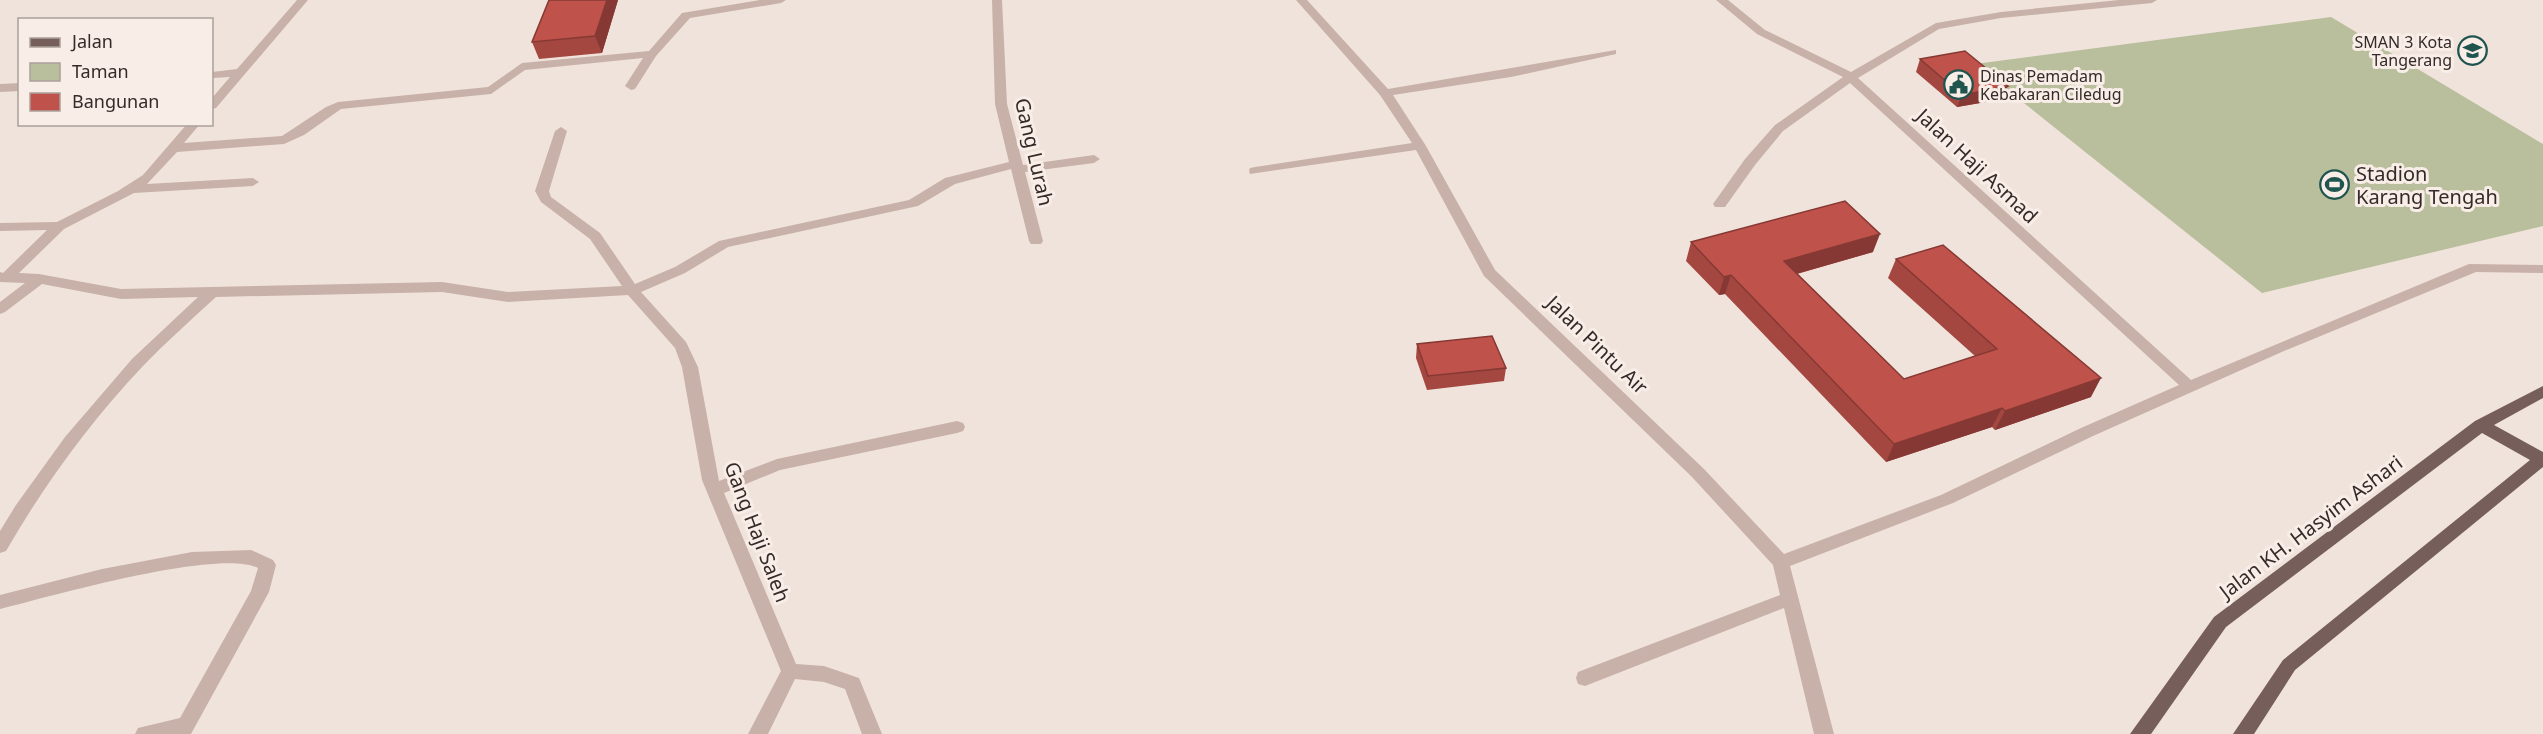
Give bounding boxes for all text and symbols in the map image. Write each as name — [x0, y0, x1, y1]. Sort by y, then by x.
legend — [18, 18, 213, 126]
text: Jalan — [70, 29, 113, 53]
place label: SMAN 3 Kota Tangerang — [2355, 31, 2452, 71]
school or university icon: SMAN 3 Kota Tangerang — [2457, 35, 2489, 67]
text: Taman — [72, 59, 129, 83]
place label: Dinas Pemadam Kebakaran Ciledug — [1980, 65, 2122, 105]
public building icon: Dinas Pemadam Kebakaran Ciledug — [1943, 69, 1975, 101]
text: Bangunan — [72, 89, 159, 113]
street label: Gang Lurah — [1009, 95, 1060, 208]
street label: Jalan Haji Asmad — [1909, 101, 2044, 229]
place label: Stadion Karang Tengah — [2356, 160, 2498, 210]
sports icon: Stadion Karang Tengah — [2319, 169, 2351, 201]
street label: Jalan Pintu Air — [1539, 288, 1654, 400]
street label: Jalan KH. Hasyim Ashari — [2212, 449, 2408, 606]
street label: Gang Haji Saleh — [718, 458, 797, 606]

